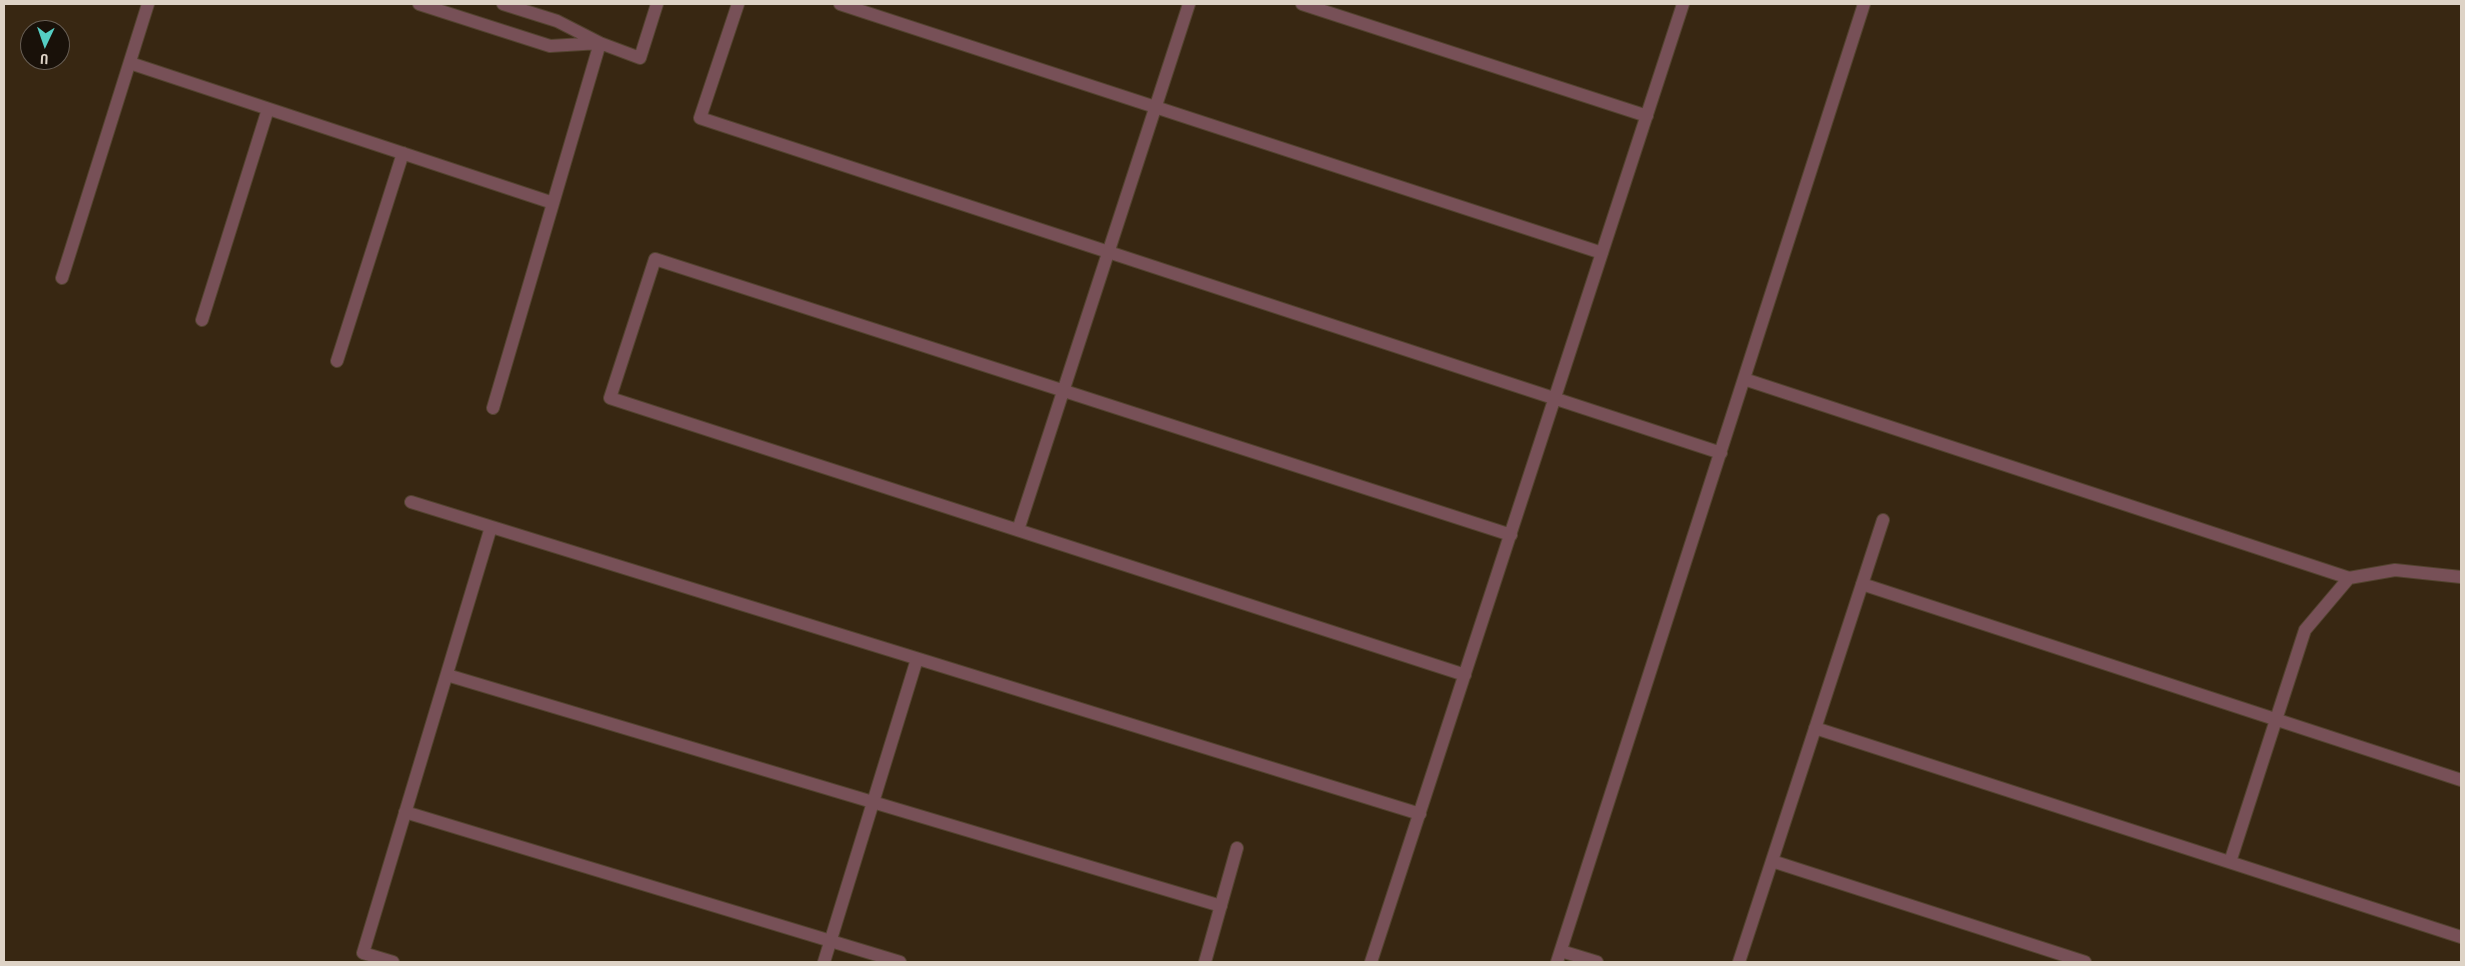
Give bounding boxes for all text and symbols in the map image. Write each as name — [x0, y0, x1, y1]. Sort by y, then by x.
north arrow — [20, 20, 70, 70]
text: U — [40, 51, 49, 67]

